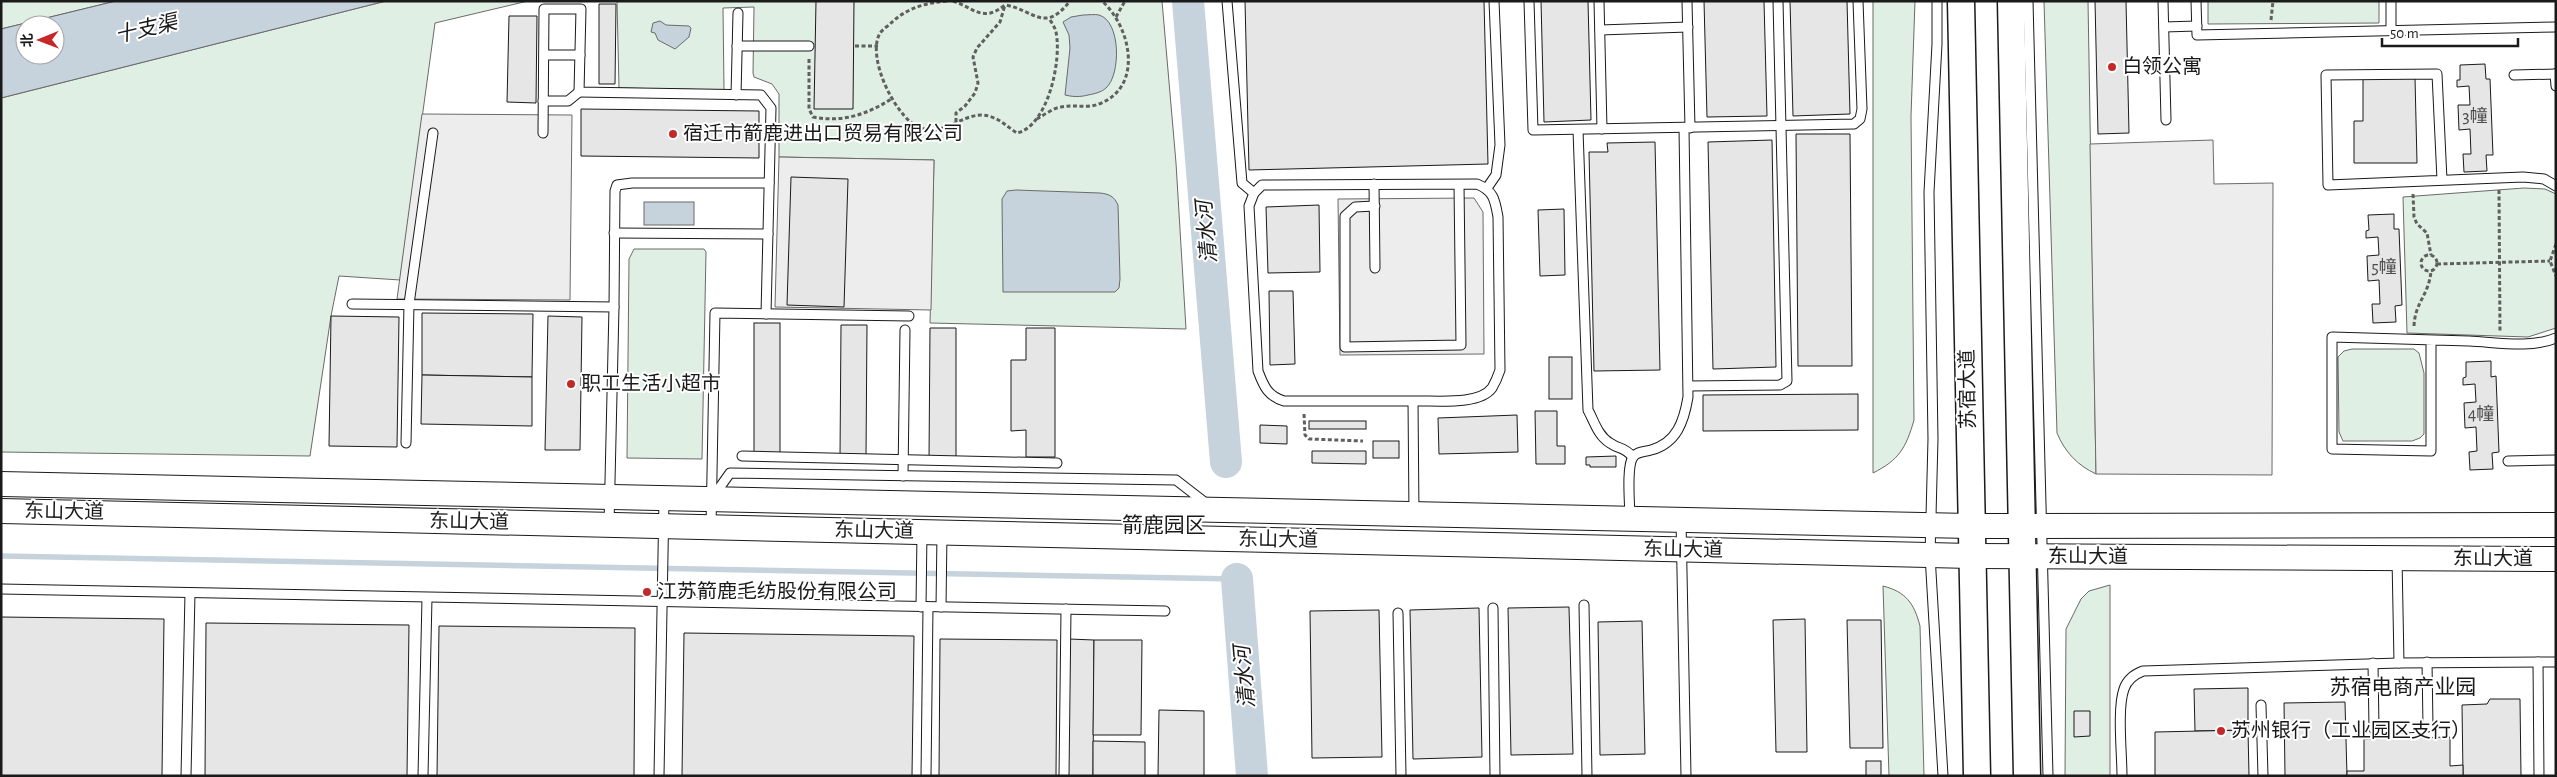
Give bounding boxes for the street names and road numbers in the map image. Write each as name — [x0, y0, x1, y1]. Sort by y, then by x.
street label: 苏宿大道 — [1956, 349, 1979, 429]
street label: 东山大道 — [24, 500, 104, 523]
street label: 东山大道 — [429, 510, 509, 533]
street label: 东山大道 — [834, 519, 914, 542]
street label: 东山大道 — [1238, 528, 1318, 551]
street label: 东山大道 — [1643, 538, 1723, 561]
street label: 东山大道 — [2048, 546, 2128, 567]
street label: 东山大道 — [2453, 548, 2533, 569]

